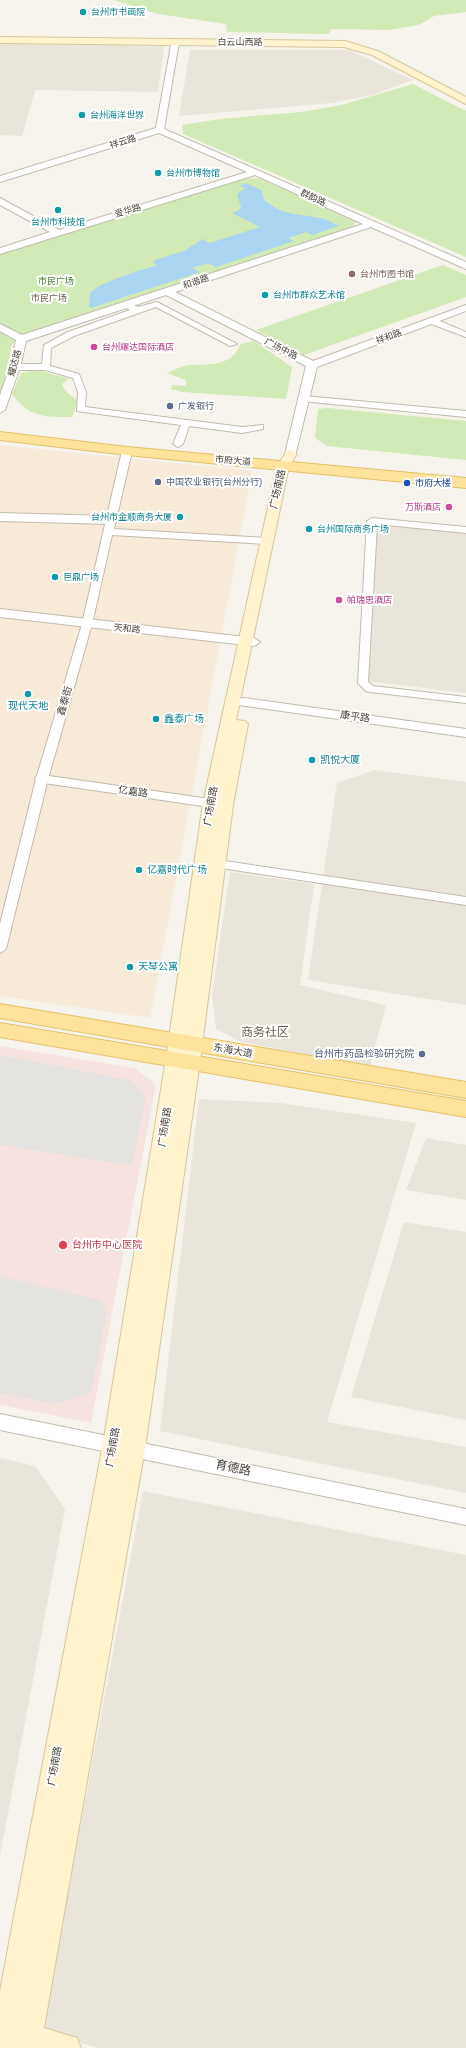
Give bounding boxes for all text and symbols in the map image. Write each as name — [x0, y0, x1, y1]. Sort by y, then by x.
marker: 台州市书画院 — [78, 7, 88, 17]
place label: 台州市书画院 — [91, 7, 145, 17]
street label: 白云山西路 — [218, 37, 262, 47]
marker: 台州海洋世界 — [77, 110, 87, 120]
place label: 台州海洋世界 — [90, 110, 144, 120]
street label: 祥云路 — [109, 133, 137, 151]
marker: 台州市博物馆 — [153, 168, 163, 178]
place label: 台州市博物馆 — [166, 168, 220, 178]
street label: 群韵路 — [298, 187, 328, 209]
street label: 爱华路 — [114, 202, 142, 220]
marker: 台州市科技馆 — [53, 205, 63, 215]
place label: 台州市科技馆 — [31, 217, 85, 227]
marker: 台州市图书馆 — [347, 269, 357, 279]
place label: 台州市图书馆 — [360, 269, 414, 279]
street label: 和谐路 — [181, 273, 211, 291]
park label: 市民广场 — [38, 276, 74, 286]
marker: 台州市群众艺术馆 — [260, 290, 270, 300]
place label: 台州市群众艺术馆 — [273, 290, 345, 300]
district label: 市民广场 — [31, 293, 67, 303]
street label: 祥和路 — [374, 327, 404, 347]
street label: 广场中路 — [263, 336, 299, 362]
marker: 台州耀达国际酒店 — [89, 342, 99, 352]
place label: 台州耀达国际酒店 — [102, 342, 174, 352]
street label: 耀达路 — [6, 349, 24, 377]
marker: 广发银行 — [165, 401, 175, 411]
place label: 广发银行 — [178, 401, 214, 411]
street label: 市府大道 — [215, 454, 251, 468]
street label: 广场南路 — [268, 468, 288, 510]
marker: 中国农业银行(台州分行) — [153, 477, 163, 487]
place label: 中国农业银行(台州分行) — [166, 477, 262, 487]
marker: 市府大楼 — [402, 478, 412, 488]
place label: 市府大楼 — [415, 478, 451, 488]
place label: 万斯酒店 — [405, 502, 441, 512]
marker: 万斯酒店 — [444, 502, 454, 512]
place label: 台州市金顺商务大厦 — [91, 512, 172, 522]
marker: 台州市金顺商务大厦 — [175, 512, 185, 522]
marker: 台州国际商务广场 — [304, 524, 314, 534]
place label: 台州国际商务广场 — [317, 524, 389, 534]
marker: 巨鼎广场 — [50, 572, 60, 582]
place label: 巨鼎广场 — [63, 572, 99, 582]
marker: 帕瑞思酒店 — [334, 595, 344, 605]
place label: 帕瑞思酒店 — [347, 595, 392, 605]
street label: 天和路 — [113, 622, 141, 636]
street label: 鑫泰街 — [55, 685, 75, 717]
marker: 现代天地 — [23, 689, 33, 699]
place label: 现代天地 — [8, 700, 48, 712]
street label: 康平路 — [339, 709, 371, 725]
place label: 鑫泰广场 — [164, 713, 204, 725]
marker: 鑫泰广场 — [151, 714, 161, 724]
place label: 凯悦大厦 — [320, 754, 360, 766]
marker: 凯悦大厦 — [307, 755, 317, 765]
street label: 亿嘉路 — [117, 784, 149, 800]
street label: 广场南路 — [202, 785, 220, 827]
place label: 亿嘉时代广场 — [147, 864, 207, 876]
marker: 亿嘉时代广场 — [134, 865, 144, 875]
place label: 天琴公寓 — [138, 961, 178, 973]
marker: 天琴公寓 — [125, 962, 135, 972]
district label: 商务社区 — [241, 1026, 289, 1040]
street label: 东海大道 — [212, 1042, 254, 1060]
place label: 台州市药品检验研究院 — [314, 1048, 414, 1060]
marker: 台州市药品检验研究院 — [417, 1049, 427, 1059]
street label: 广场南路 — [156, 1106, 174, 1148]
marker: 台州市中心医院 — [57, 1239, 69, 1251]
place label: 台州市中心医院 — [72, 1239, 142, 1251]
street label: 广场南路 — [104, 1426, 122, 1468]
street label: 育德路 — [214, 1457, 252, 1479]
street label: 广场南路 — [46, 1745, 64, 1787]

